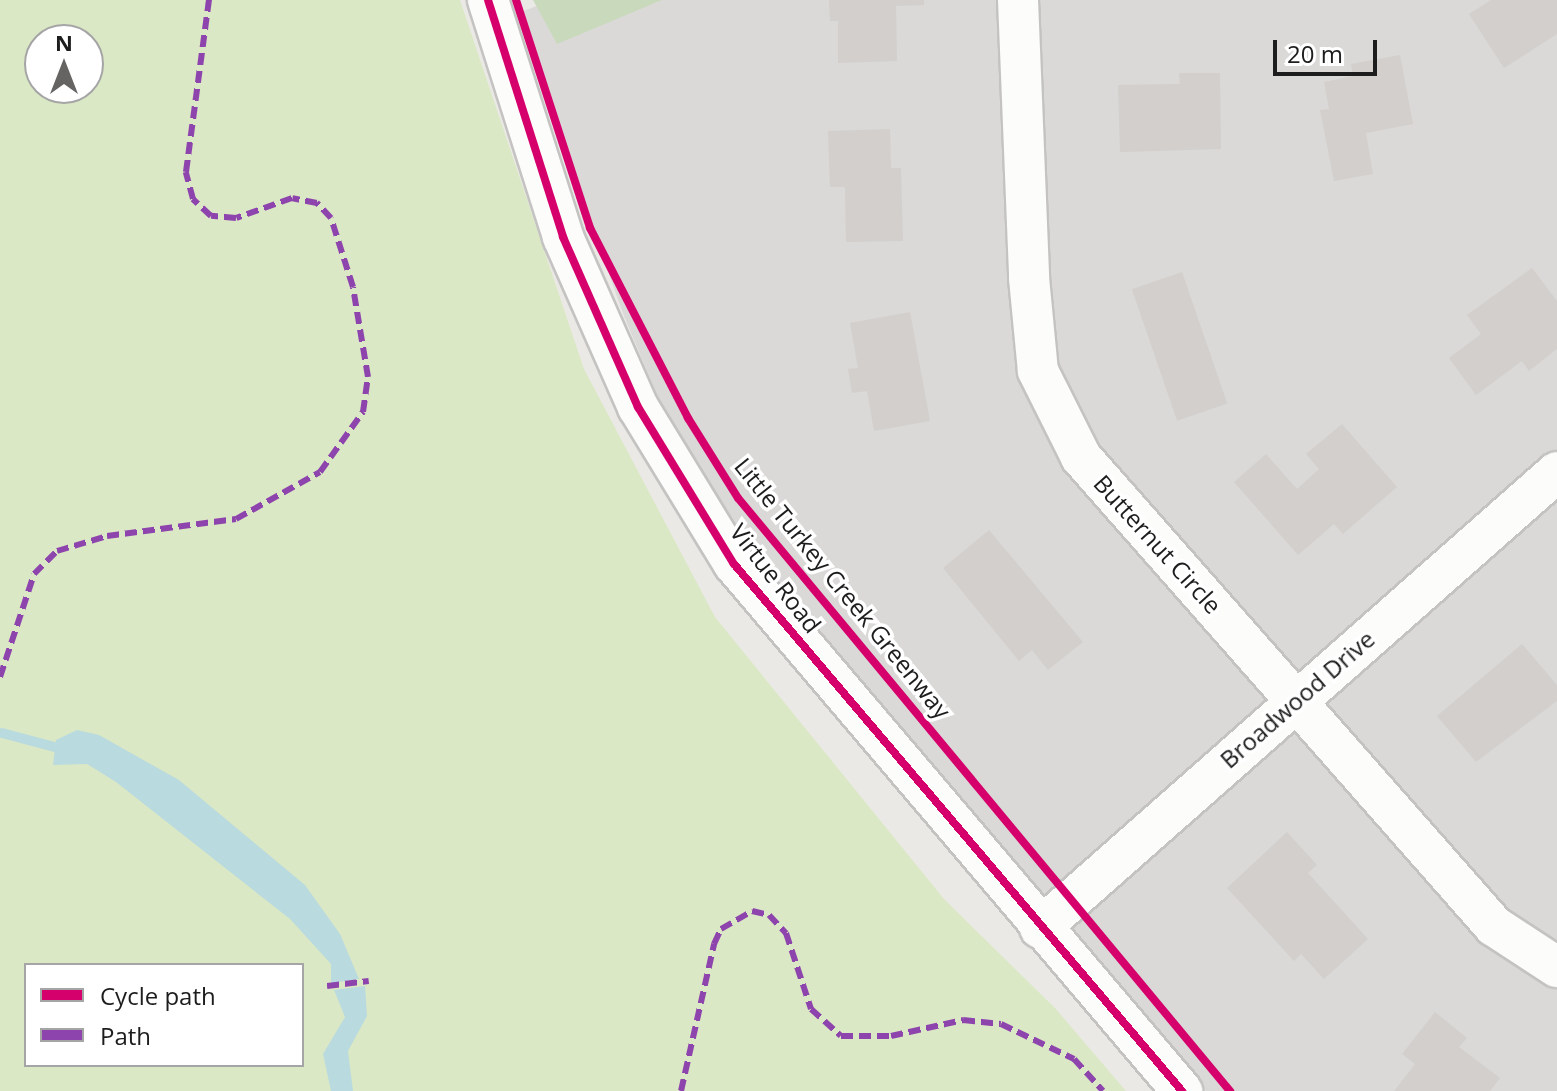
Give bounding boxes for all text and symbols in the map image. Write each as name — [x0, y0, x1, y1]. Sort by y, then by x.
north arrow — [24, 24, 104, 104]
scale bar — [1277, 24, 1381, 74]
text: N — [55, 27, 73, 57]
text: 20 m — [1287, 37, 1343, 70]
street label: Little Turkey Creek Greenway — [729, 452, 957, 724]
street label: Butternut Circle — [1088, 469, 1228, 619]
street label: Virtue Road — [725, 518, 827, 638]
street label: Broadwood Drive — [1214, 624, 1380, 774]
legend — [24, 963, 304, 1067]
text: Cycle path — [100, 979, 216, 1012]
text: Path — [100, 1019, 151, 1052]

